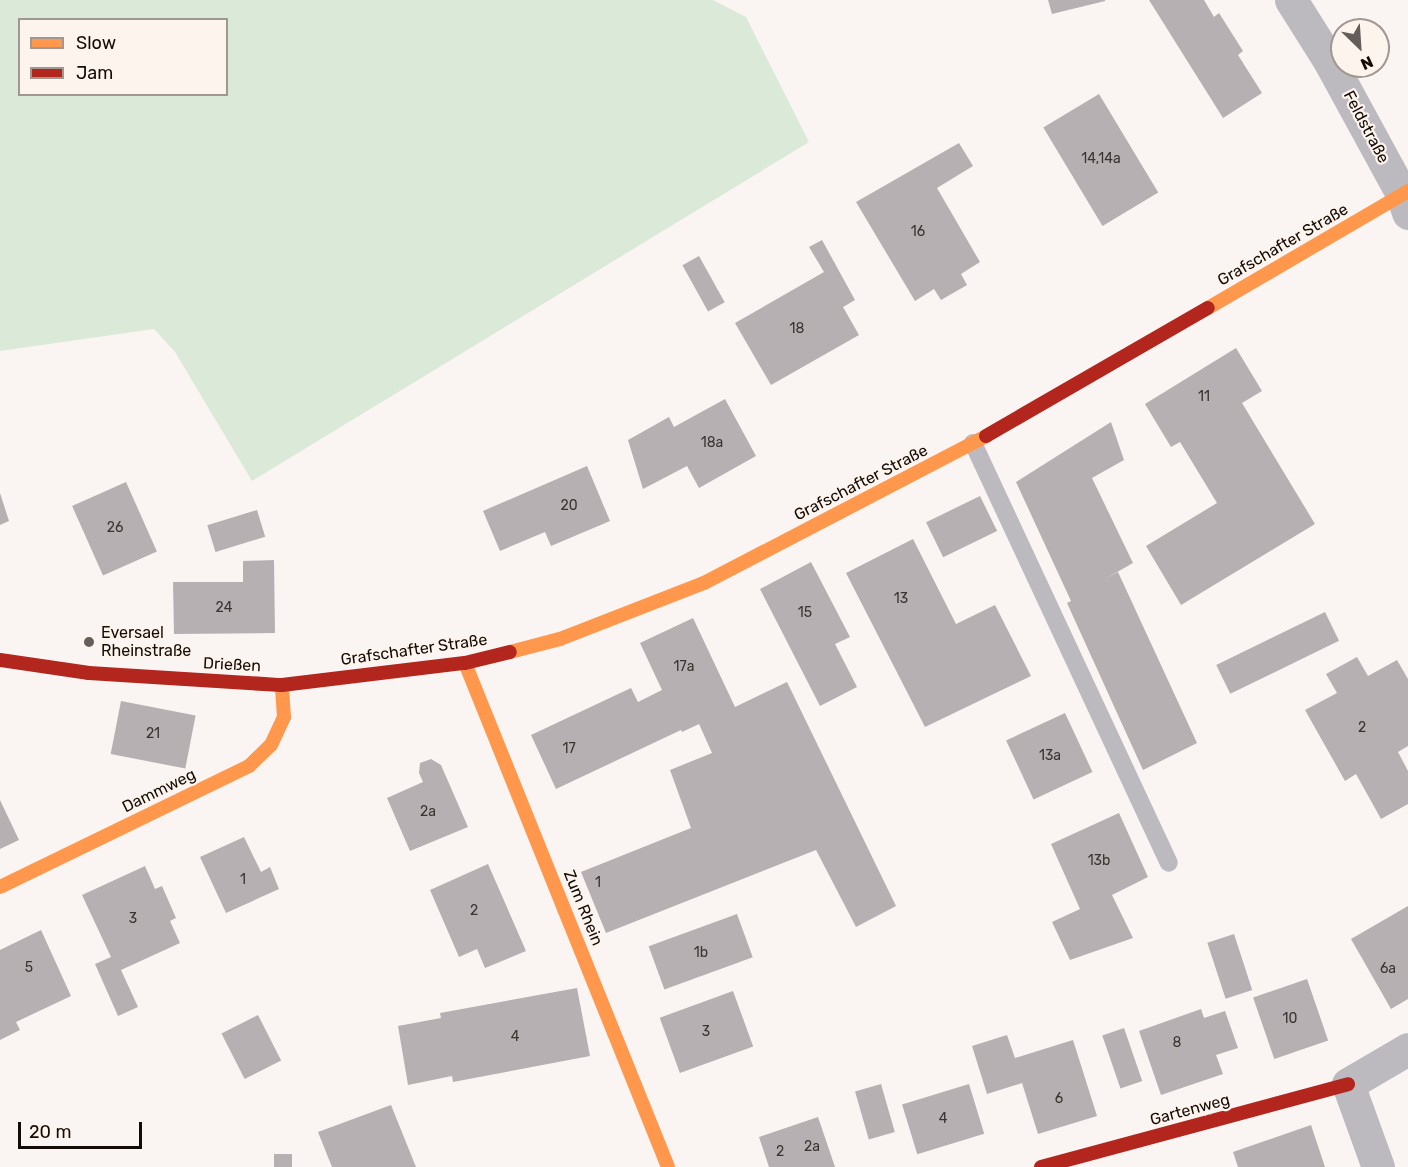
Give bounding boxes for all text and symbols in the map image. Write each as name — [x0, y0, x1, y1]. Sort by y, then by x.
legend — [18, 18, 228, 96]
north arrow — [1330, 18, 1390, 78]
text: Slow — [76, 32, 116, 54]
text: N — [1358, 52, 1376, 74]
text: Jam — [76, 62, 113, 84]
street label: Feldstraße — [1339, 88, 1393, 166]
house number: 14,14a — [1081, 151, 1121, 167]
street label: Grafschafter Straße — [1214, 200, 1352, 290]
house number: 16 — [911, 224, 925, 240]
house number: 18 — [790, 321, 804, 337]
house number: 11 — [1198, 389, 1210, 405]
house number: 18a — [701, 435, 723, 451]
street label: Grafschafter Straße — [791, 441, 931, 525]
house number: 20 — [560, 498, 578, 514]
house number: 26 — [107, 520, 123, 536]
house number: 13 — [894, 591, 908, 607]
house number: 24 — [216, 600, 232, 616]
house number: 15 — [798, 605, 812, 621]
place label: Eversael Rheinstraße — [101, 623, 191, 661]
street label: Grafschafter Straße — [339, 630, 489, 670]
marker: Eversael Rheinstraße — [82, 635, 96, 649]
street label: Drießen — [203, 654, 261, 676]
house number: 17a — [674, 659, 694, 675]
house number: 2 — [1358, 720, 1366, 736]
house number: 21 — [146, 726, 160, 742]
house number: 17 — [562, 741, 576, 757]
house number: 13a — [1039, 748, 1061, 764]
street label: Dammweg — [119, 765, 199, 817]
house number: 2a — [420, 804, 436, 820]
house number: 13b — [1088, 853, 1110, 869]
street label: Zum Rhein — [559, 867, 607, 949]
house number: 1 — [240, 872, 246, 888]
house number: 1 — [595, 875, 601, 891]
house number: 2 — [470, 903, 478, 919]
house number: 3 — [129, 911, 137, 927]
house number: 1b — [694, 945, 708, 961]
house number: 5 — [25, 960, 33, 976]
house number: 6a — [1380, 961, 1396, 977]
house number: 10 — [1283, 1011, 1297, 1027]
house number: 3 — [702, 1024, 710, 1040]
house number: 4 — [511, 1029, 519, 1045]
house number: 8 — [1173, 1035, 1181, 1051]
street label: Gartenweg — [1148, 1090, 1232, 1130]
house number: 6 — [1055, 1091, 1063, 1107]
scale bar — [21, 1110, 146, 1148]
house number: 4 — [939, 1111, 947, 1127]
text: 20 m — [29, 1121, 71, 1143]
house number: 2a — [804, 1139, 820, 1155]
house number: 2 — [776, 1144, 784, 1160]

